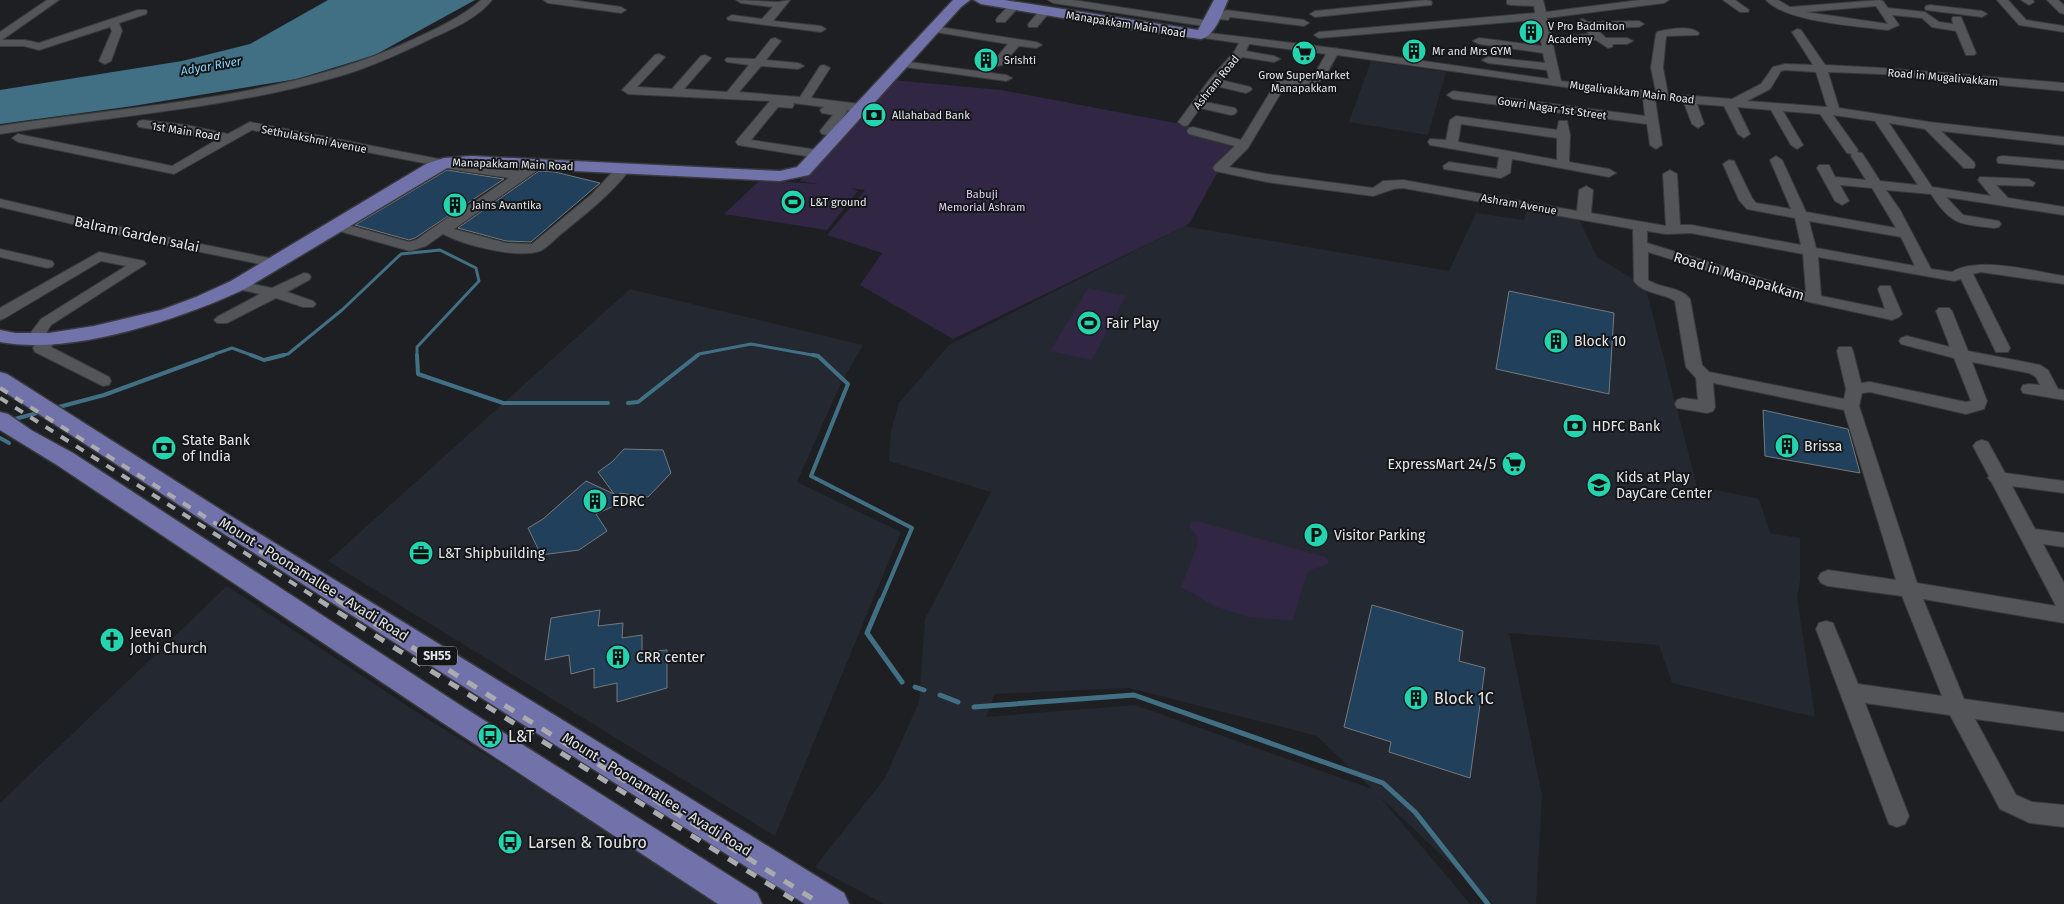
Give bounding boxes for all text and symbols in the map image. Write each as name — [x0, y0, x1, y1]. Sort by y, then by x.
street label: Manapakkam Main Road — [1065, 9, 1187, 40]
building icon: V Pro Badmiton Academy — [1518, 19, 1544, 45]
place label: V Pro Badmiton Academy — [1548, 20, 1625, 46]
building icon: Mr and Mrs GYM — [1401, 38, 1427, 64]
supermarket icon: Grow SuperMarket Manapakkam — [1291, 40, 1317, 66]
place label: Mr and Mrs GYM — [1432, 45, 1511, 58]
building icon: Srishti — [973, 47, 999, 73]
street label: Ashram Road — [1191, 53, 1242, 112]
water label: Adyar River — [179, 54, 243, 78]
place label: Srishti — [1004, 54, 1036, 67]
street label: Road in Mugalivakkam — [1887, 66, 1999, 89]
place label: Grow SuperMarket Manapakkam — [1258, 69, 1350, 95]
street label: Mugalivakkam Main Road — [1569, 78, 1695, 107]
street label: Gowri Nagar 1st Street — [1496, 94, 1607, 123]
bank icon: Allahabad Bank — [861, 102, 887, 128]
place label: Allahabad Bank — [892, 109, 970, 122]
street label: 1st Main Road — [151, 120, 221, 143]
street label: Sethulakshmi Avenue — [260, 123, 368, 156]
street label: Manapakkam Main Road — [452, 156, 574, 173]
park label: Babuji Memorial Ashram — [939, 188, 1025, 214]
sports icon: L&T ground — [780, 189, 806, 215]
street label: Ashram Avenue — [1480, 191, 1558, 218]
building icon: Jains Avantika — [442, 192, 468, 218]
place label: L&T ground — [810, 196, 867, 209]
place label: Jains Avantika — [472, 199, 541, 212]
street label: Balram Garden salai — [73, 213, 201, 256]
street label: Road in Manapakkam — [1671, 249, 1806, 304]
sports icon: Fair Play — [1076, 310, 1102, 336]
place label: Fair Play — [1106, 315, 1159, 332]
building icon: Block 10 — [1543, 328, 1569, 354]
place label: Block 10 — [1574, 333, 1626, 350]
bank icon: HDFC Bank — [1562, 413, 1588, 439]
place label: HDFC Bank — [1592, 418, 1661, 435]
place label: State Bank of India — [182, 432, 251, 465]
building icon: Brissa — [1774, 433, 1800, 459]
bank icon: State Bank of India — [151, 435, 177, 461]
place label: Brissa — [1804, 438, 1842, 455]
supermarket icon: ExpressMart 24/5 — [1501, 451, 1527, 477]
place label: ExpressMart 24/5 — [1387, 456, 1496, 473]
place label: Kids at Play DayCare Center — [1616, 469, 1713, 502]
school or university icon: Kids at Play DayCare Center — [1586, 472, 1612, 498]
building icon: EDRC — [582, 488, 608, 514]
place label: EDRC — [612, 493, 645, 510]
street label: Mount - Poonamallee - Avadi Road — [216, 514, 412, 645]
parking icon: Visitor Parking — [1303, 522, 1329, 548]
place label: Visitor Parking — [1334, 527, 1426, 544]
office icon: L&T Shipbuilding — [408, 540, 434, 566]
place label: L&T Shipbuilding — [438, 545, 546, 562]
place label: Jeevan Jothi Church — [130, 624, 207, 657]
church icon: Jeevan Jothi Church — [99, 627, 125, 653]
building icon: CRR center — [605, 644, 631, 670]
road number: SH55 — [417, 646, 457, 666]
place label: CRR center — [636, 649, 705, 666]
building icon: Block 1C — [1403, 685, 1429, 711]
place label: Block 1C — [1434, 689, 1494, 708]
bus stop icon: L&T — [477, 723, 503, 749]
place label: L&T — [508, 727, 535, 746]
street label: Mount - Poonamallee - Avadi Road — [559, 729, 755, 860]
bus stop icon: Larsen & Toubro — [497, 829, 523, 855]
place label: Larsen & Toubro — [528, 833, 647, 852]

